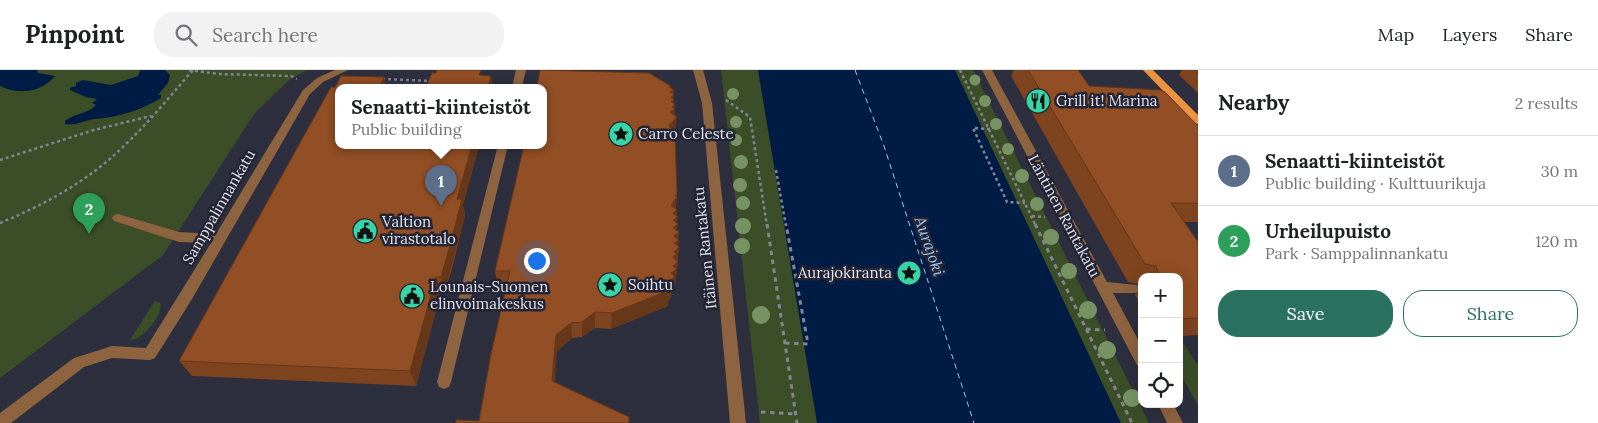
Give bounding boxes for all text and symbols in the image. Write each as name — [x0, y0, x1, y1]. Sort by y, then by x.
search box — [154, 12, 504, 57]
text: Pinpoint — [25, 19, 124, 50]
icon: search — [172, 21, 200, 49]
text: Search here — [212, 23, 318, 47]
text: Map — [1378, 23, 1414, 46]
text: Layers — [1442, 23, 1497, 46]
text: Share — [1525, 23, 1573, 46]
popup — [335, 84, 547, 149]
restaurant icon: Grill it! Marina — [1025, 88, 1051, 114]
text: Nearby — [1218, 89, 1289, 116]
place label: Grill it! Marina — [1056, 91, 1158, 110]
text: 2 results — [1515, 93, 1578, 113]
text: Senaatti-kiinteistöt — [351, 95, 531, 119]
text: Public building — [351, 119, 462, 139]
place icon: Carro Celeste — [608, 121, 634, 147]
place label: Carro Celeste — [638, 124, 734, 143]
street label: Samppalinnankatu — [178, 146, 259, 267]
text: Senaatti-kiinteistöt — [1265, 149, 1445, 173]
street label: Läntinen Rantakatu — [1024, 151, 1105, 280]
text: 1 — [1231, 161, 1237, 181]
text: 30 m — [1541, 161, 1578, 181]
pin: 1 — [425, 165, 457, 206]
text: Public building · Kulttuurikuja — [1265, 173, 1486, 193]
street label: Itäinen Rantakatu — [689, 186, 720, 310]
pin: 2 — [73, 193, 105, 234]
place label: Valtion virastotalo — [381, 212, 456, 248]
water label: Aurajoki — [910, 213, 949, 278]
public building icon: Valtion virastotalo — [352, 218, 378, 244]
text: Urheilupuisto — [1265, 219, 1391, 243]
text: 2 — [1230, 231, 1238, 251]
text: 120 m — [1535, 231, 1578, 251]
text: Park · Samppalinnankatu — [1265, 243, 1448, 263]
your location — [524, 248, 550, 274]
place icon: Aurajokiranta — [896, 260, 922, 286]
place label: Aurajokiranta — [797, 263, 892, 282]
place icon: Soihtu — [597, 272, 623, 298]
map controls — [1138, 273, 1183, 408]
button: + — [1138, 273, 1183, 318]
place label: Soihtu — [628, 275, 673, 294]
place label: Lounais-Suomen elinvoimakeskus — [430, 277, 548, 313]
public building icon: Lounais-Suomen elinvoimakeskus — [399, 283, 425, 309]
button: Save — [1218, 290, 1393, 337]
button: Share — [1403, 290, 1578, 337]
button: − — [1138, 318, 1183, 363]
button: locate — [1138, 363, 1183, 408]

